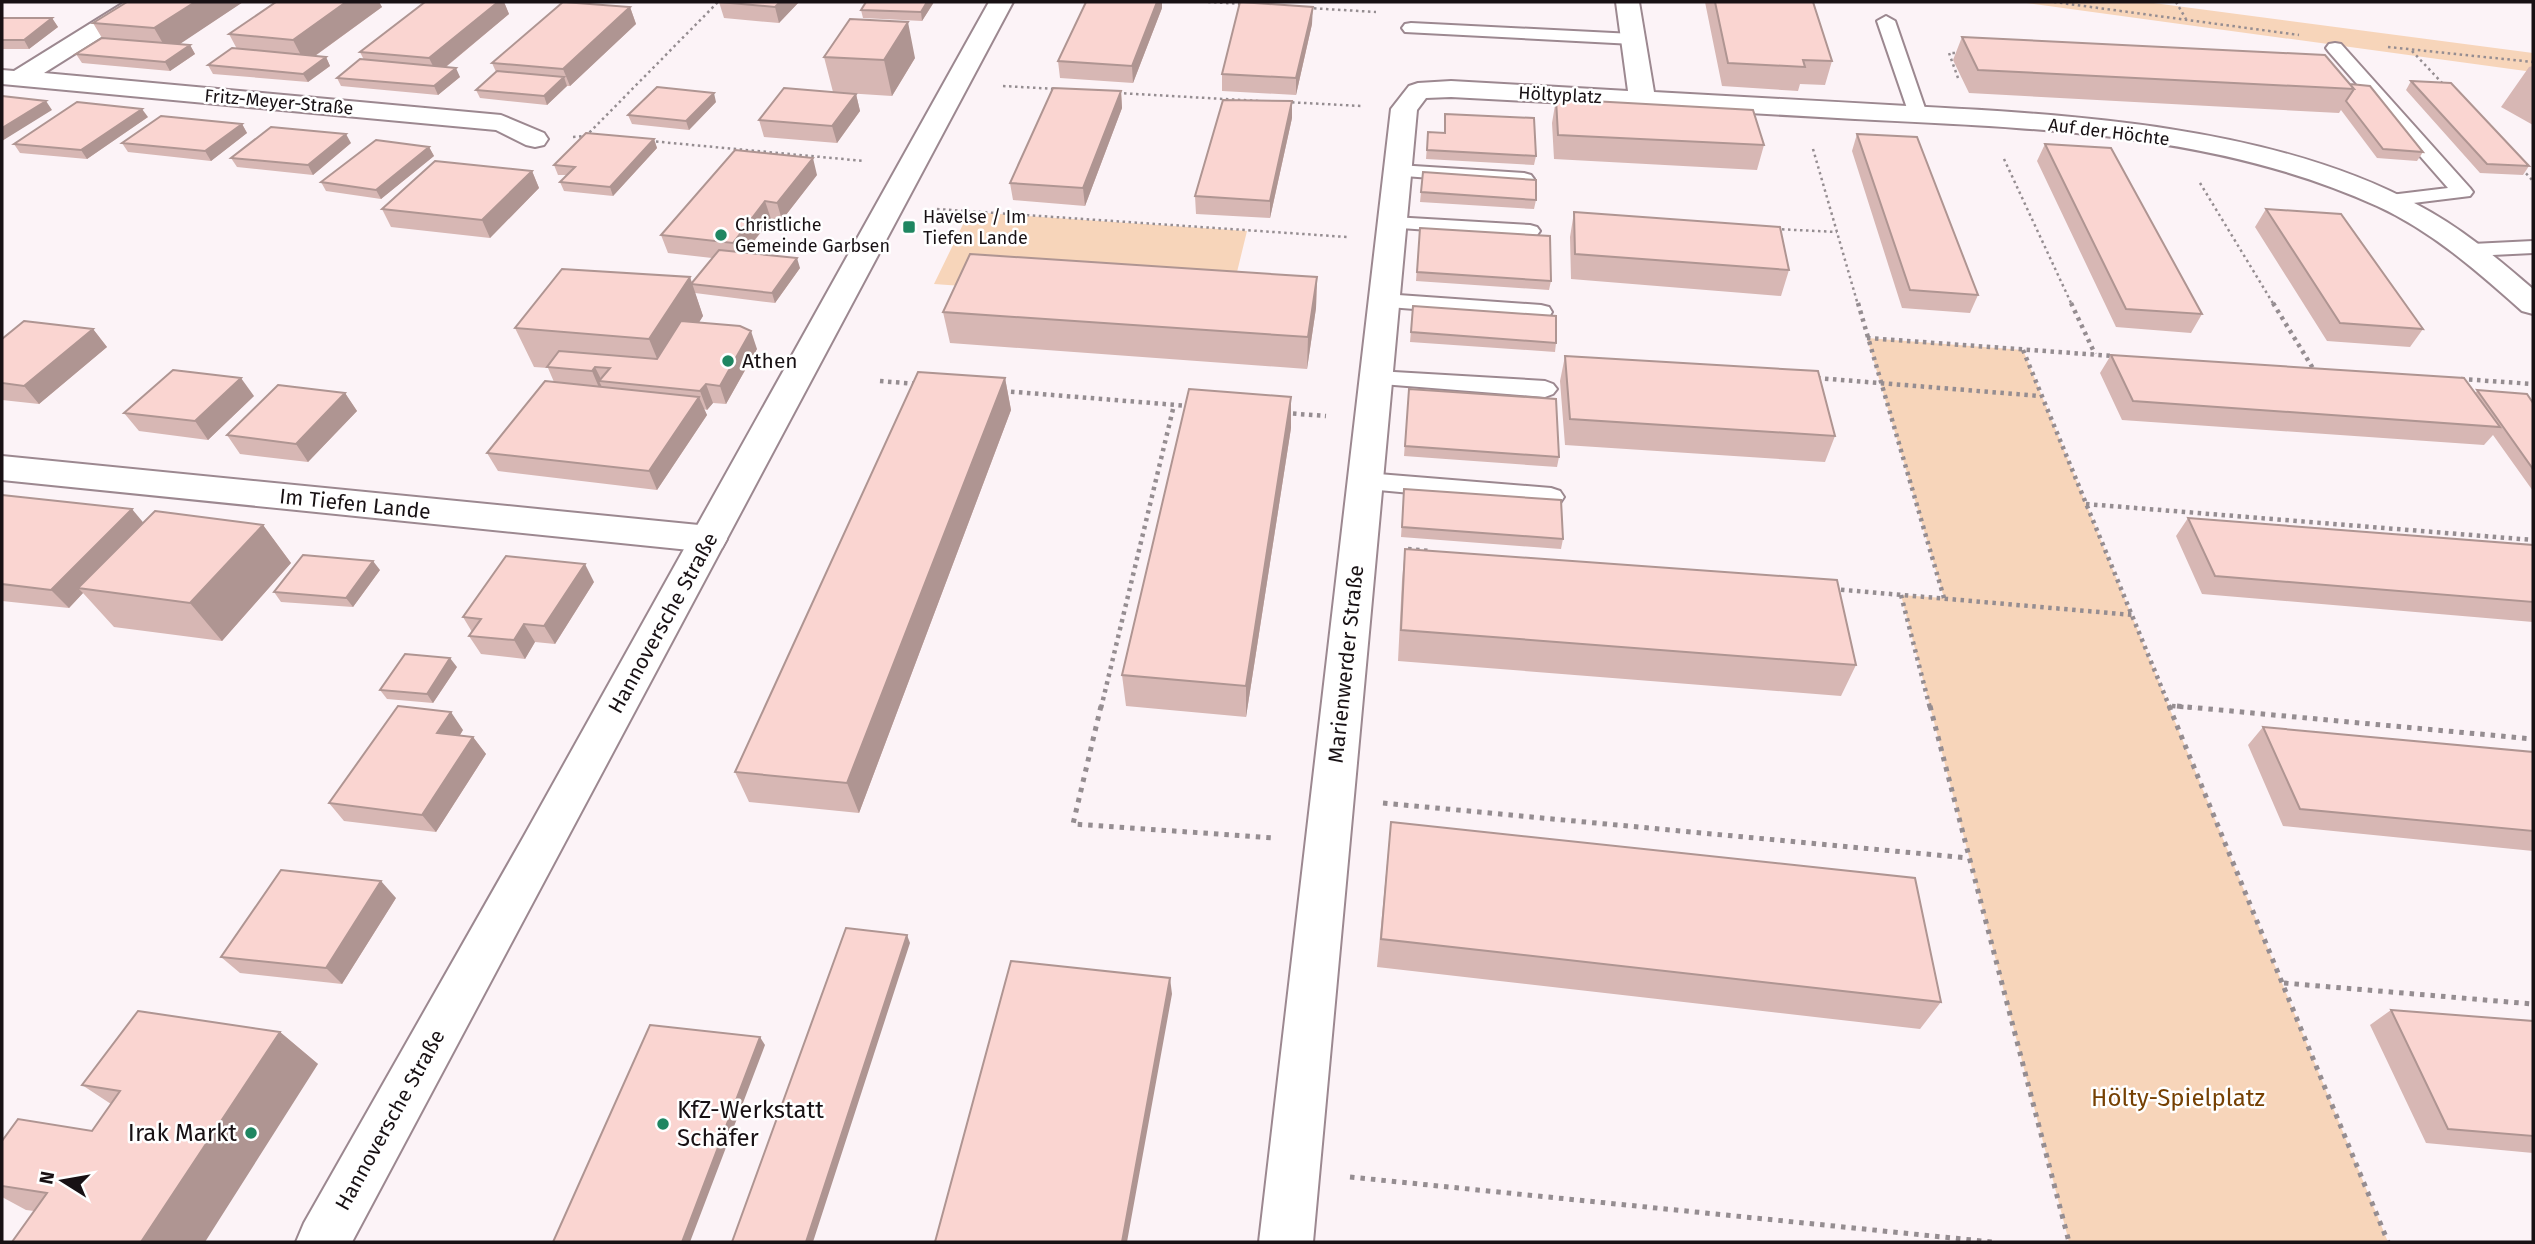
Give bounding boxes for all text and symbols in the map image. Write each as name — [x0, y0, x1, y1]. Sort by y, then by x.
street label: Höltyplatz — [1518, 82, 1602, 108]
street label: Fritz-Meyer-Straße — [204, 85, 354, 119]
street label: Auf der Höchte — [2047, 114, 2171, 150]
place label: Havelse / Im Tiefen Lande — [923, 206, 1028, 249]
place label: Christliche Gemeinde Garbsen — [735, 214, 890, 257]
marker: Havelse / Im Tiefen Lande — [901, 219, 917, 235]
marker: Christliche Gemeinde Garbsen — [713, 227, 729, 243]
place label: Athen — [742, 348, 798, 374]
marker: Athen — [720, 353, 736, 369]
street label: Im Tiefen Lande — [278, 483, 432, 525]
street label: Hannoversche Straße — [602, 528, 724, 718]
street label: Marienwerder Straße — [1323, 564, 1369, 764]
street label: Hannoversche Straße — [329, 1025, 451, 1215]
park label: Hölty-Spielplatz — [2091, 1084, 2265, 1112]
place label: KfZ-Werkstatt Schäfer — [677, 1096, 824, 1152]
marker: KfZ-Werkstatt Schäfer — [655, 1116, 671, 1132]
place label: Irak Markt — [128, 1119, 237, 1147]
marker: Irak Markt — [243, 1125, 259, 1141]
north arrow — [28, 1146, 98, 1216]
text: N — [34, 1169, 59, 1186]

